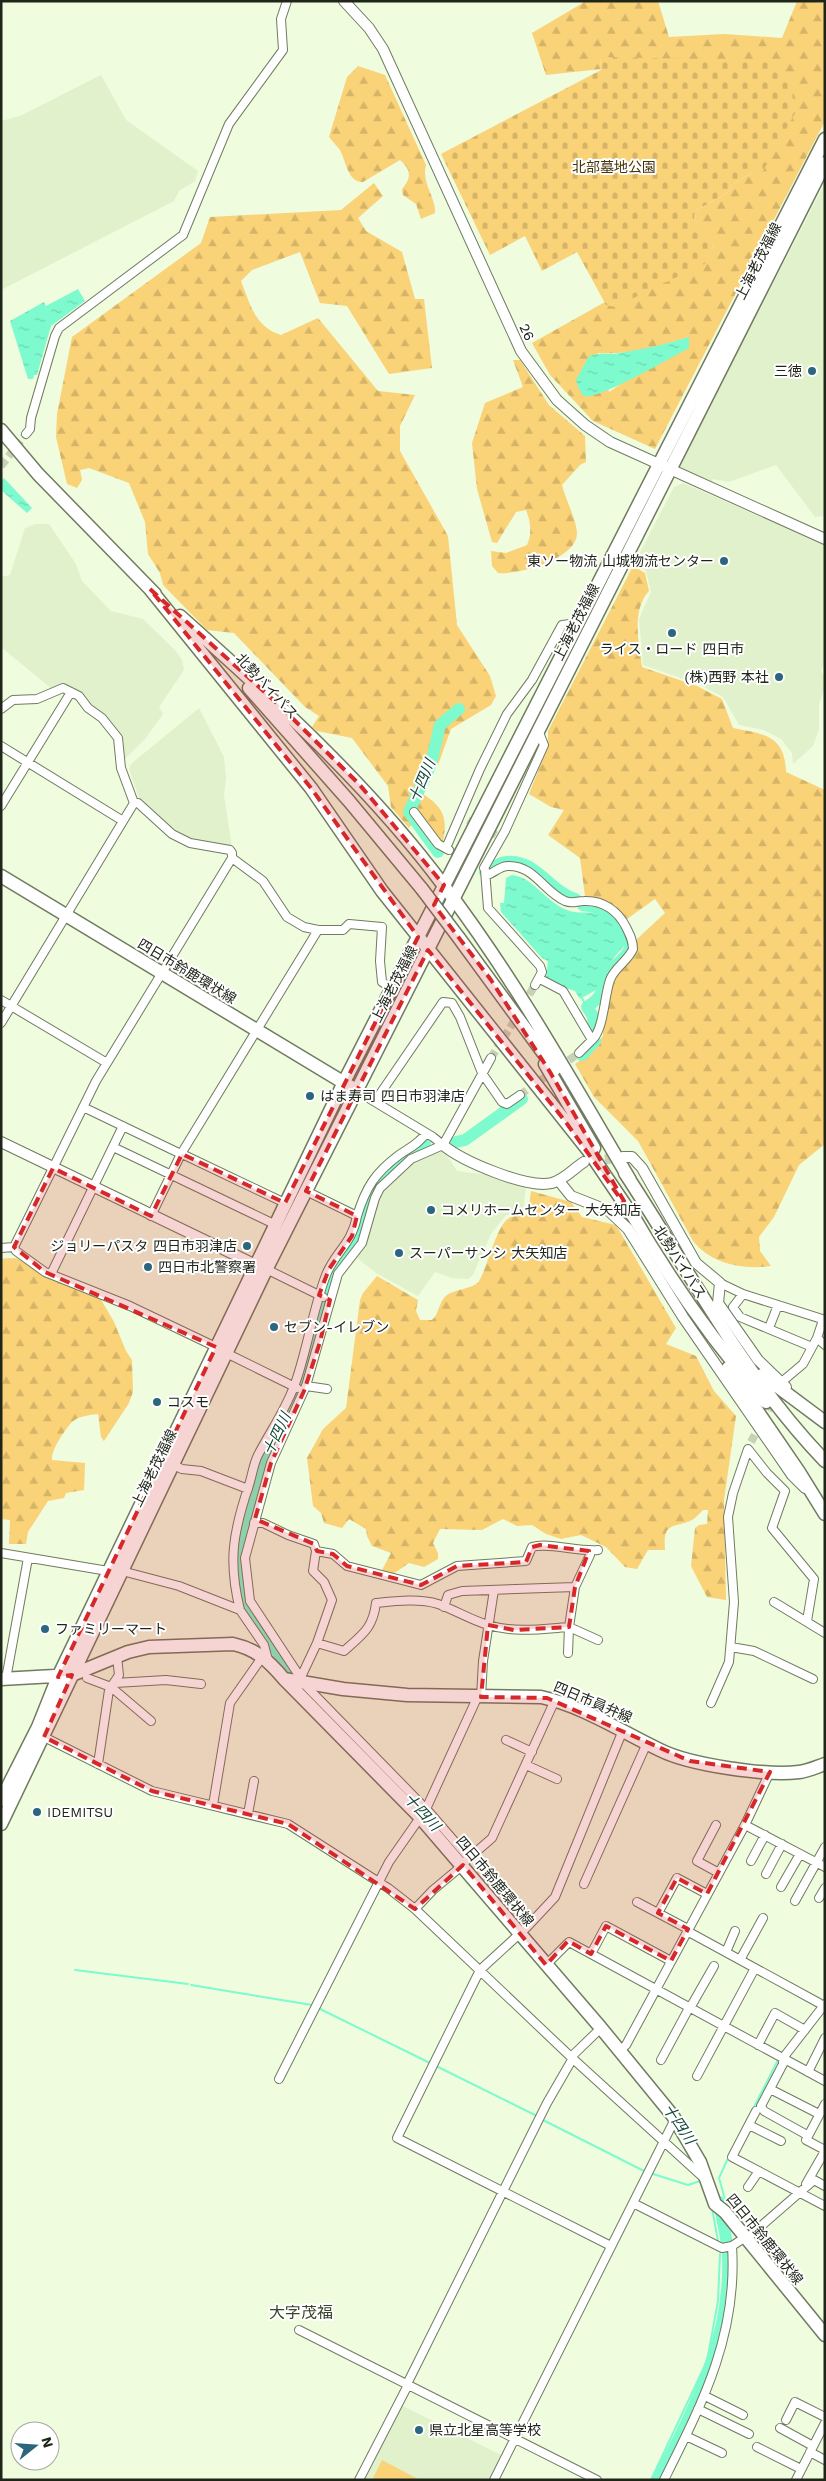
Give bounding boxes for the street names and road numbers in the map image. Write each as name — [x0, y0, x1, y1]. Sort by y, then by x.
street label: 上海老茂福線 — [732, 220, 784, 302]
street label: 26 — [516, 321, 538, 343]
street label: 上海老茂福線 — [550, 581, 602, 663]
street label: 北勢バイパス — [233, 650, 301, 722]
street label: 四日市鈴鹿環状線 — [135, 935, 239, 1007]
street label: 上海老茂福線 — [368, 943, 420, 1025]
street label: 北勢バイパス — [650, 1223, 710, 1301]
street label: 上海老茂福線 — [128, 1427, 180, 1509]
street label: 四日市員弁線 — [551, 1678, 635, 1726]
street label: 四日市鈴鹿環状線 — [453, 1833, 537, 1929]
street label: 四日市鈴鹿環状線 — [724, 2190, 806, 2288]

